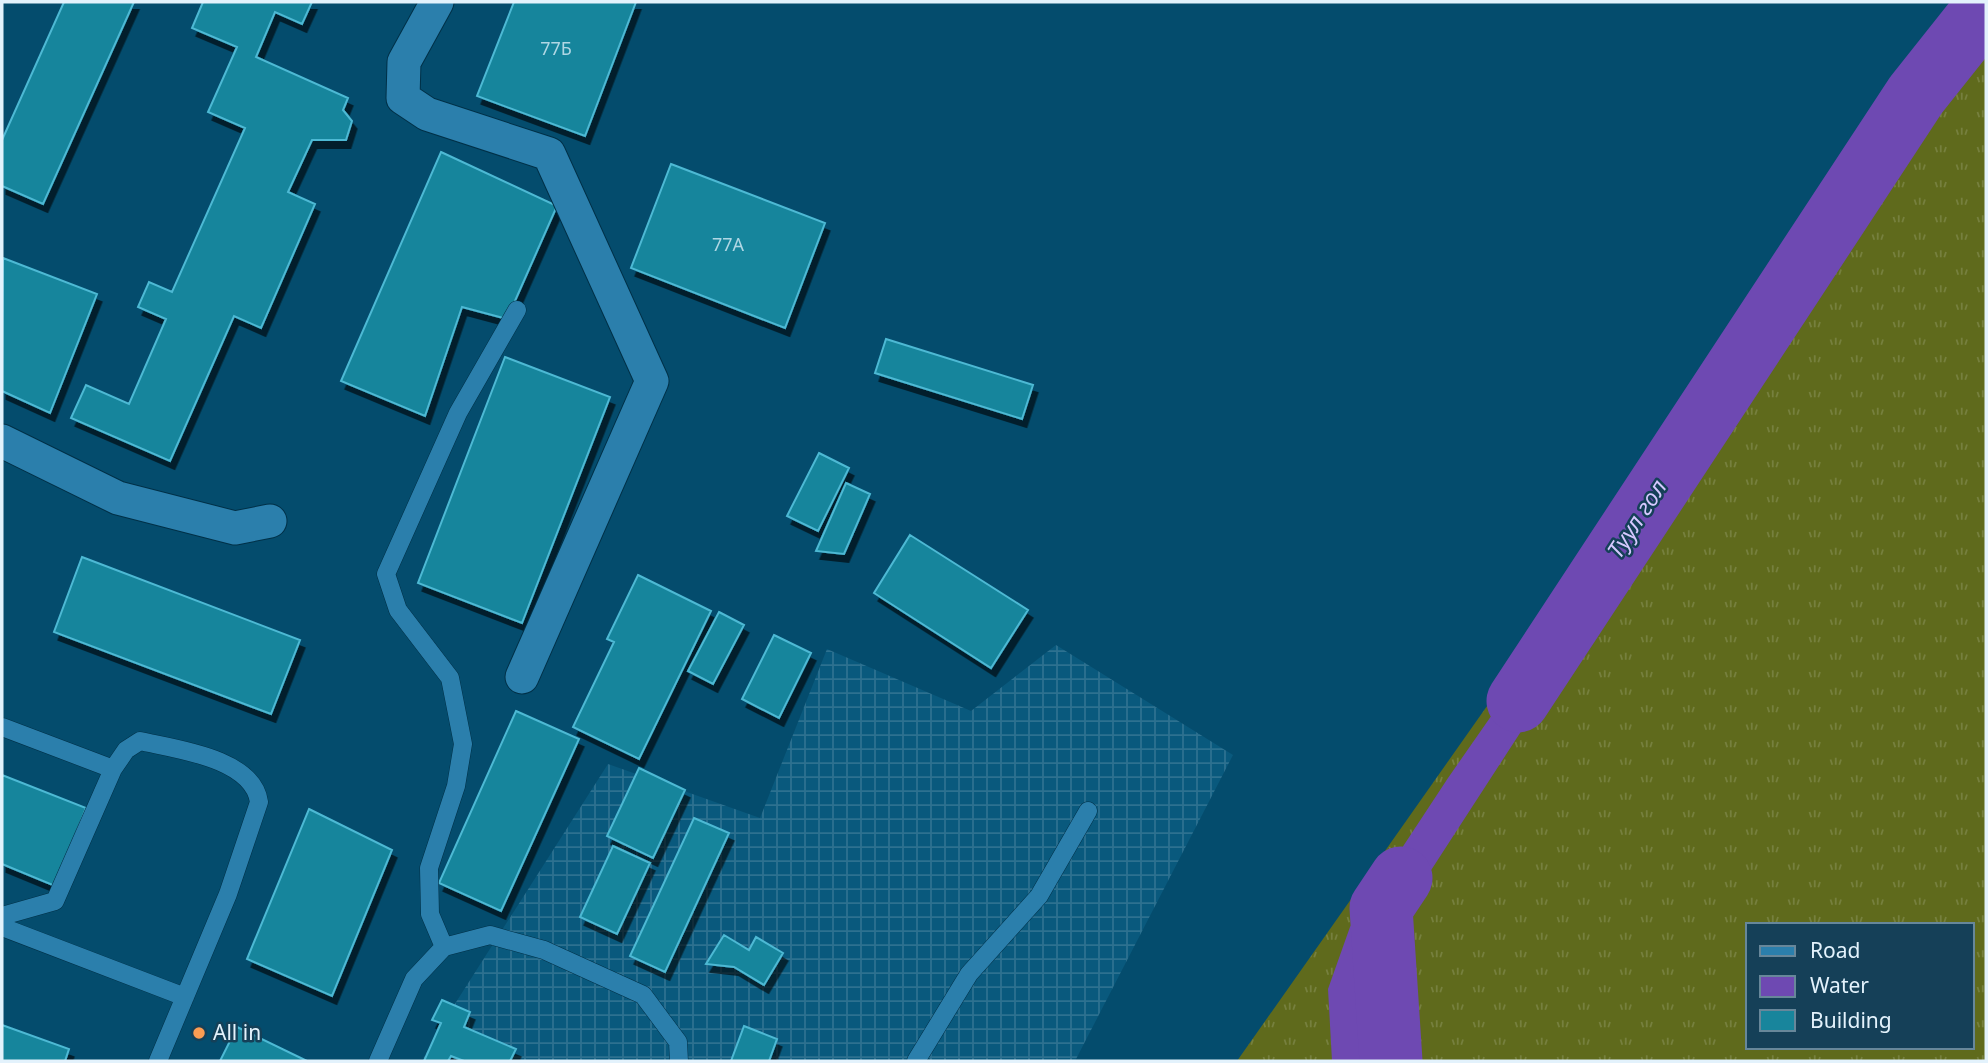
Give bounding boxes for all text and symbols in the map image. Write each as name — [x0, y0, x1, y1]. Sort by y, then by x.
house number: 77Б — [540, 36, 572, 60]
house number: 77А — [712, 232, 745, 256]
water label: Туул гол — [1599, 473, 1674, 564]
legend — [1746, 923, 1974, 1049]
text: Road — [1810, 936, 1860, 964]
text: Water — [1810, 971, 1869, 999]
text: Building — [1810, 1006, 1892, 1034]
place label: All in — [213, 1018, 261, 1046]
marker: All in — [191, 1025, 207, 1041]

